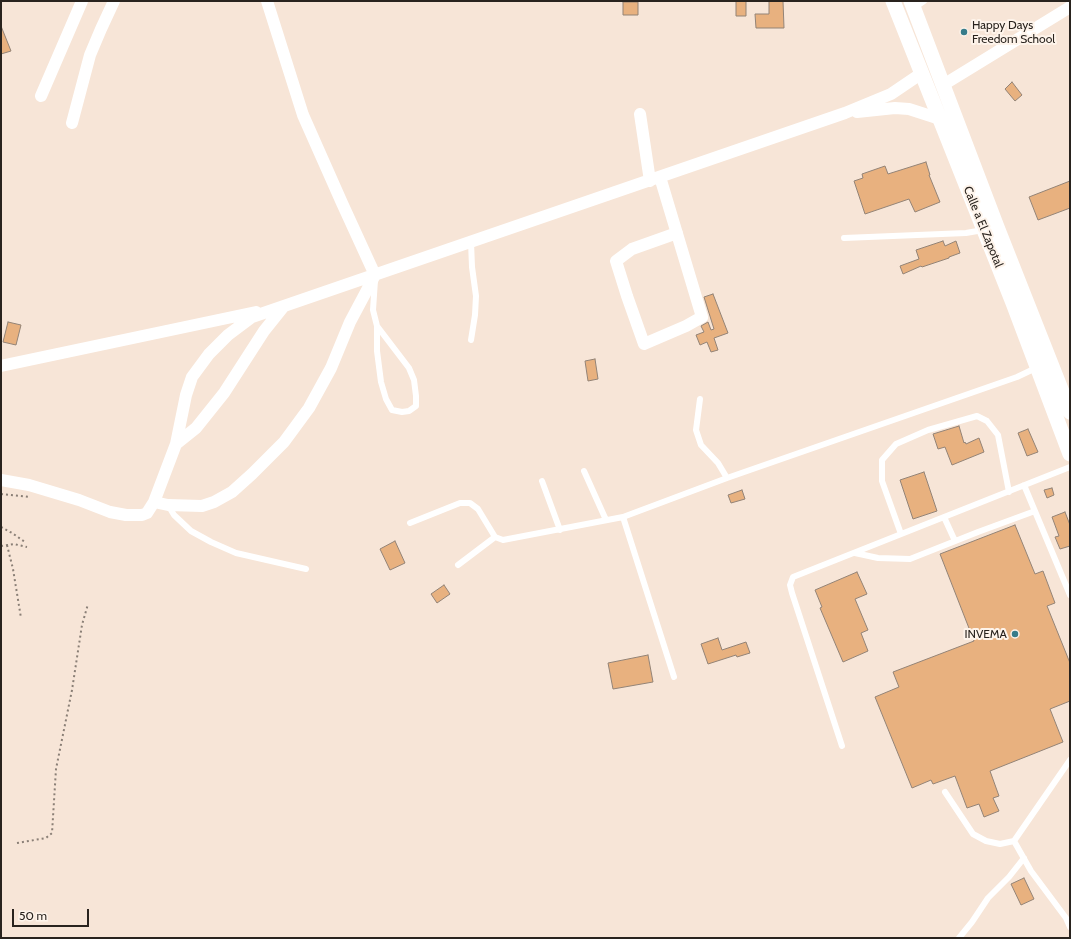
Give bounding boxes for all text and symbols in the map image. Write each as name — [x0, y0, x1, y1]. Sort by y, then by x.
place label: Happy Days Freedom School — [972, 18, 1055, 46]
marker: Happy Days Freedom School — [959, 27, 969, 37]
street label: Calle a El Zapotal — [960, 184, 1006, 270]
place label: INVEMA — [964, 627, 1007, 641]
marker: INVEMA — [1010, 629, 1020, 639]
scale bar — [14, 901, 91, 927]
text: 50 m — [19, 908, 47, 923]

